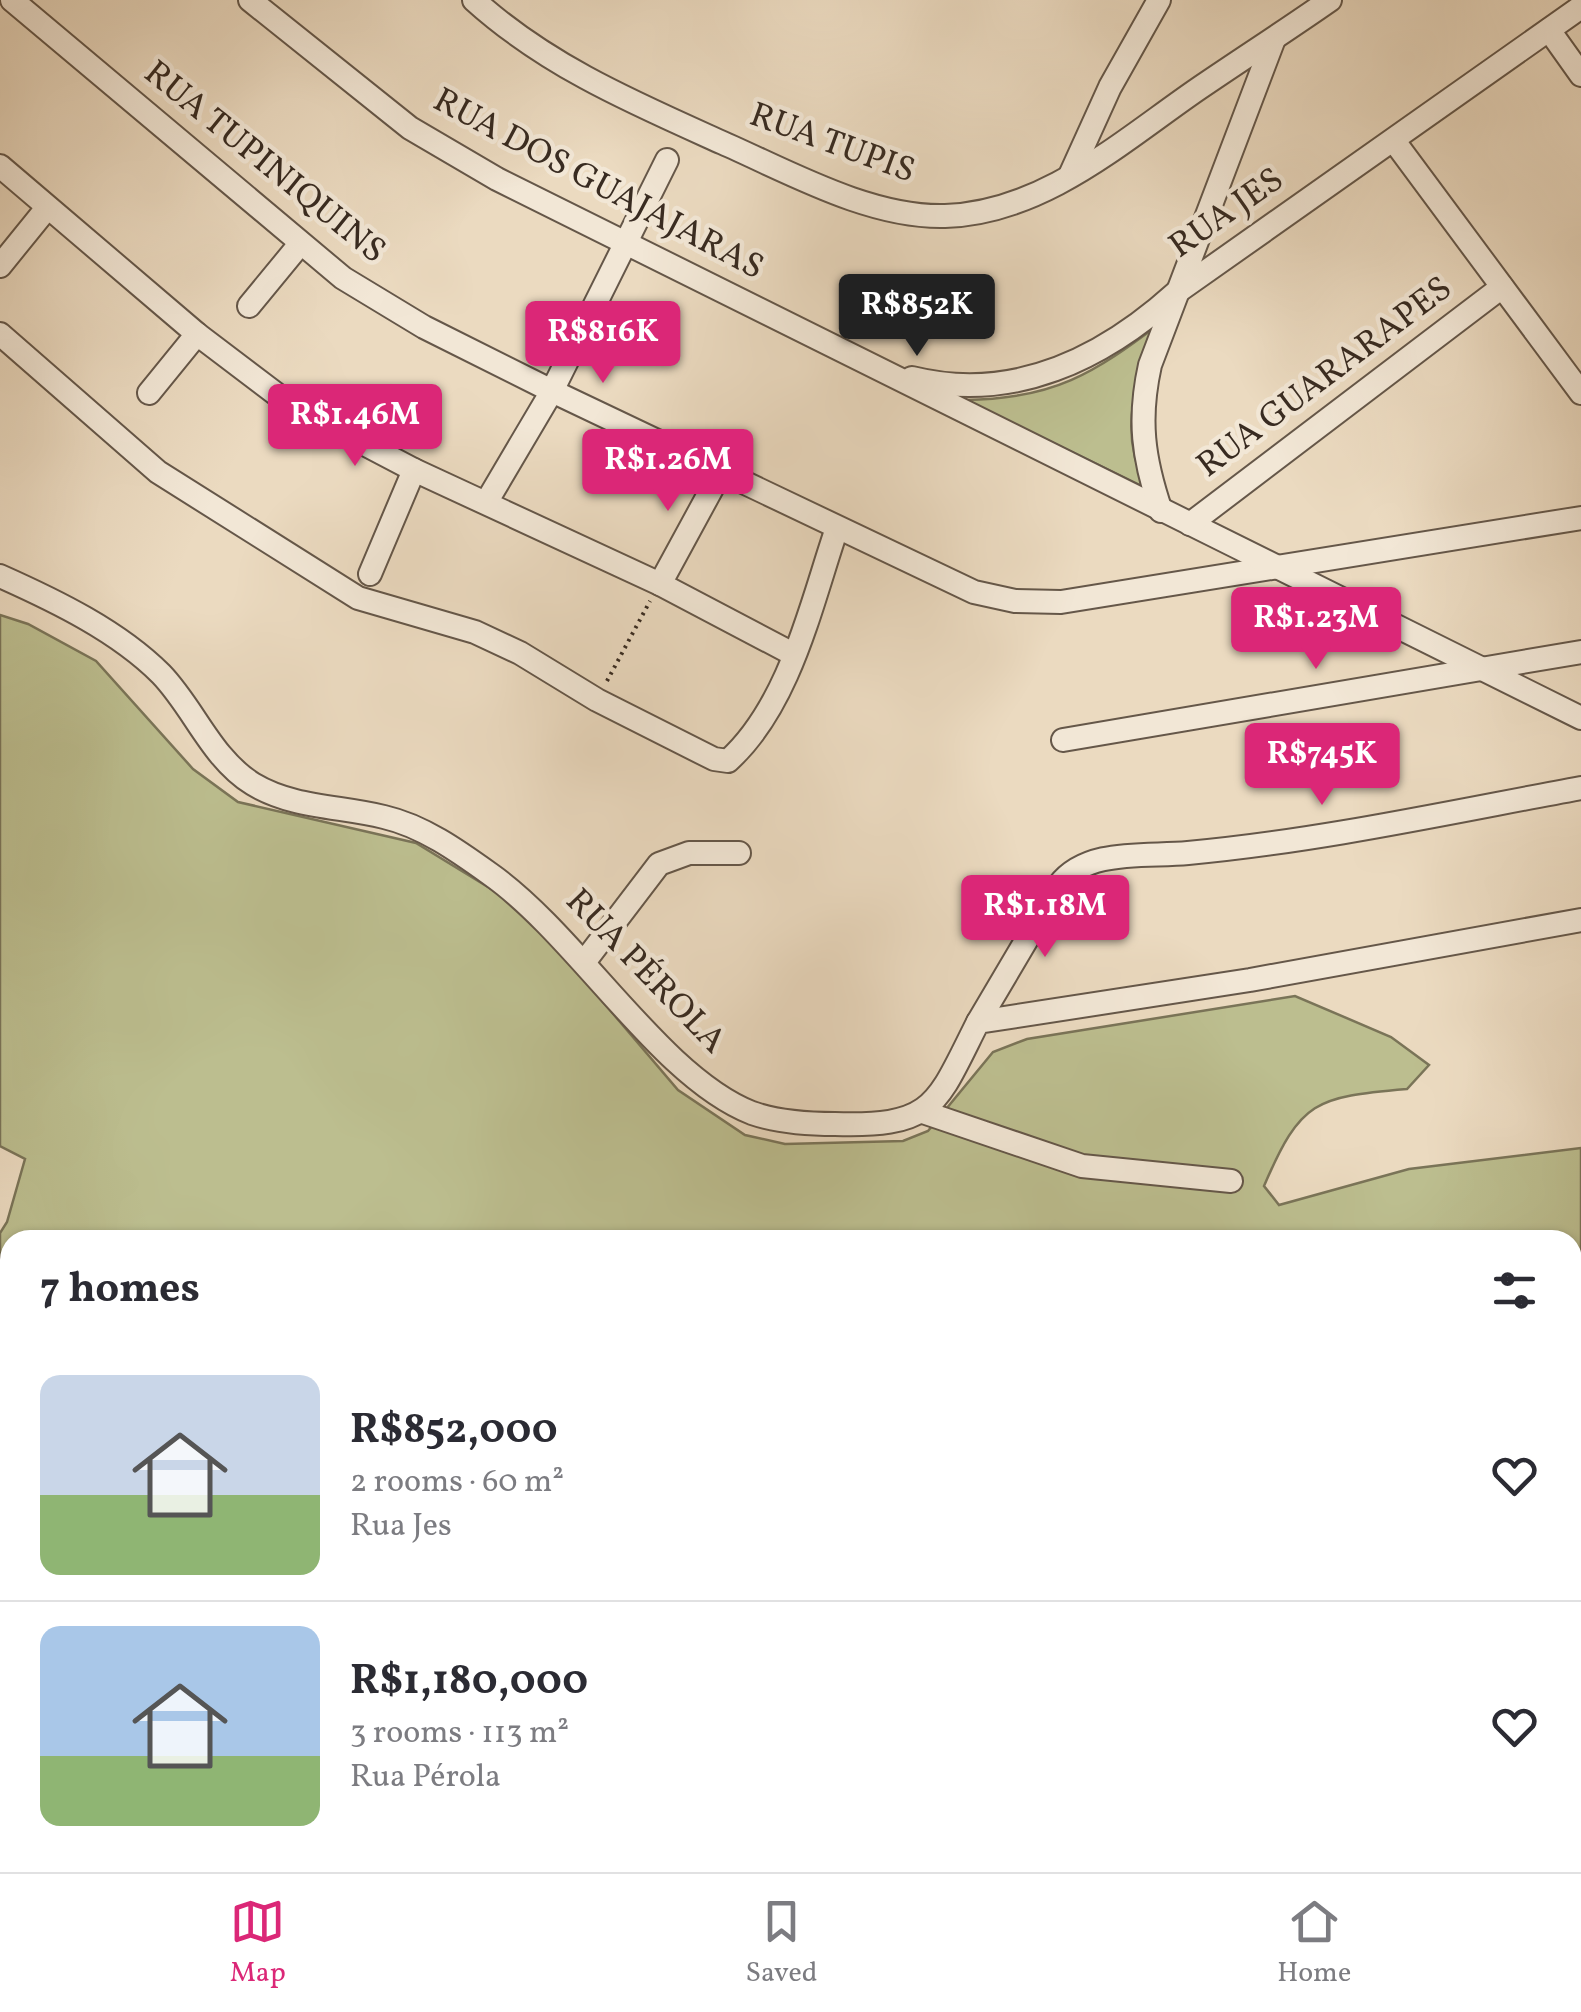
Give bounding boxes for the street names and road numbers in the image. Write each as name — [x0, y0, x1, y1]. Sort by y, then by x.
street label: RUA TUPINIQUINS — [133, 50, 395, 276]
street label: RUA DOS GUAJAJARAS — [424, 77, 772, 293]
street label: RUA TUPIS — [743, 92, 921, 196]
street label: RUA JES — [1160, 157, 1294, 271]
street label: RUA GUARARAPES — [1188, 266, 1462, 490]
street label: RUA PÉROLA — [554, 879, 736, 1065]

